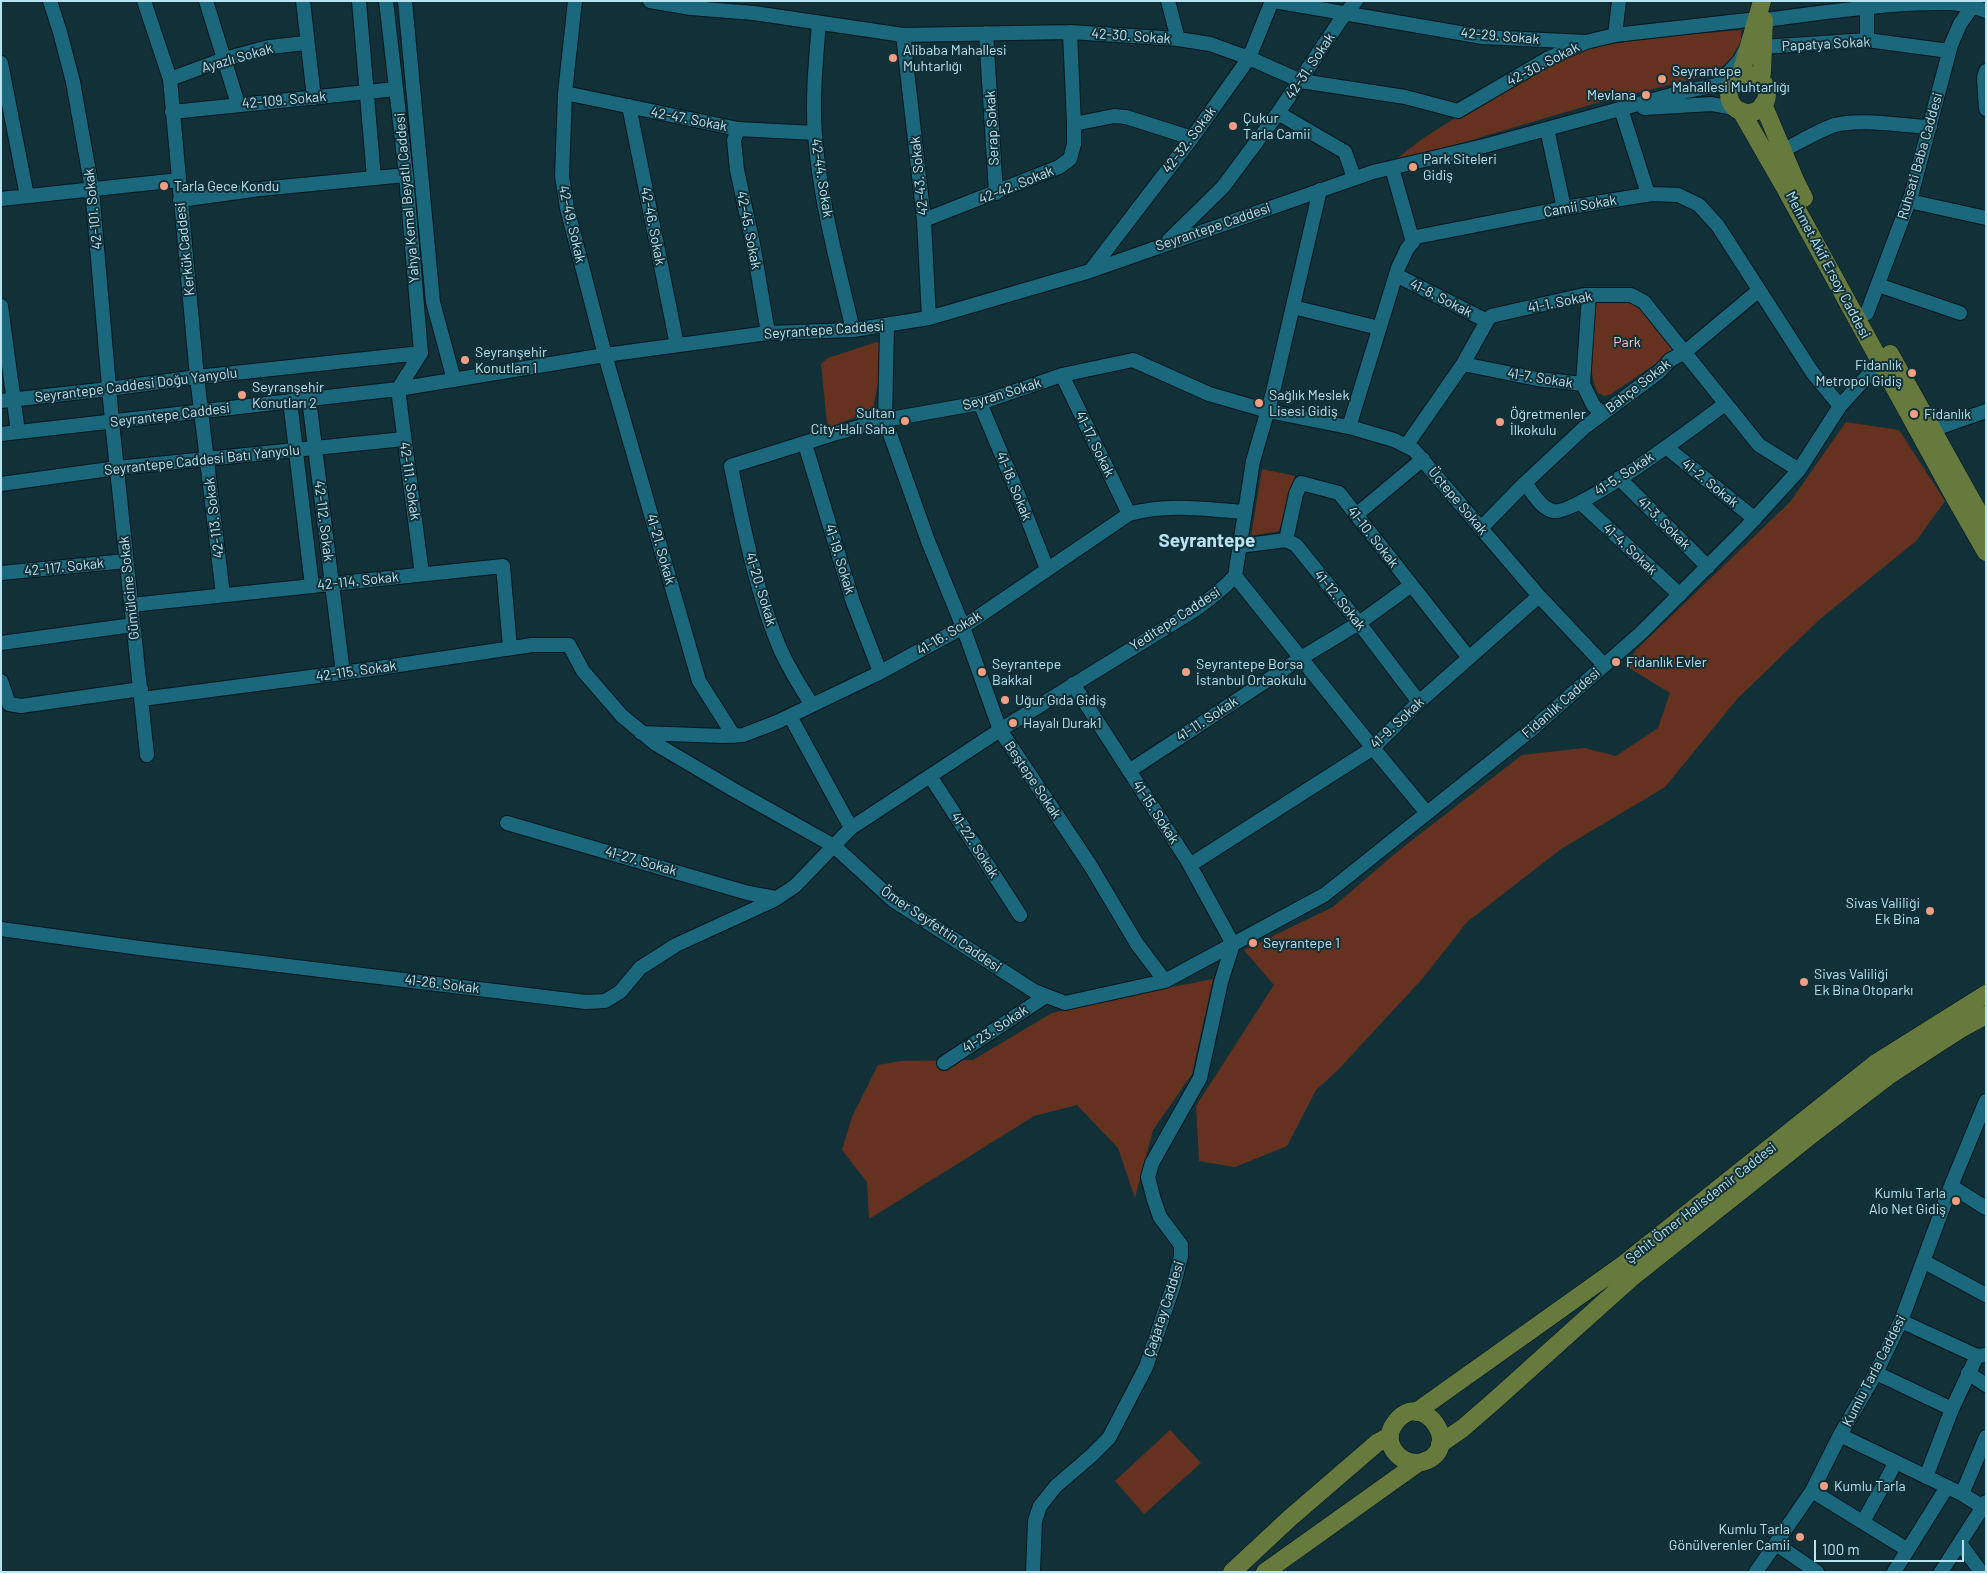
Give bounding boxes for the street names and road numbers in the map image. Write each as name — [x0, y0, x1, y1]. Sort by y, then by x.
street label: 42-29. Sokak — [1460, 24, 1540, 48]
street label: 42-30. Sokak — [1091, 25, 1171, 47]
street label: 42-31. Sokak — [1282, 30, 1338, 102]
street label: Papatya Sokak — [1781, 33, 1871, 55]
street label: 42-30. Sokak — [1504, 38, 1582, 90]
street label: Ayazlı Sokak — [199, 40, 275, 76]
street label: 42-109. Sokak — [241, 88, 327, 112]
street label: Serap Sokak — [982, 90, 1002, 166]
street label: Ruhsati Baba Caddesi — [1894, 91, 1946, 221]
street label: 42-47. Sokak — [649, 103, 729, 135]
street label: 42-32. Sokak — [1159, 103, 1219, 177]
street label: Yahya Kemal Beyatlı Caddesi — [391, 112, 423, 284]
street label: 42-43. Sokak — [907, 136, 931, 216]
street label: 42-44. Sokak — [807, 137, 837, 219]
street label: 42-42. Sokak — [976, 162, 1056, 208]
street label: 42-101. Sokak — [80, 168, 106, 250]
street label: 42-49. Sokak — [555, 183, 589, 265]
street label: 42-46. Sokak — [637, 186, 669, 266]
street label: Mehmet Akif Ersoy Caddesi — [1782, 189, 1874, 341]
street label: 42-45. Sokak — [733, 190, 765, 270]
street label: Camii Sokak — [1542, 191, 1618, 221]
street label: Seyrantepe Caddesi — [1153, 199, 1273, 255]
street label: Kerkük Caddesi — [172, 201, 198, 297]
street label: 41-8. Sokak — [1407, 275, 1475, 321]
street label: 41-1. Sokak — [1526, 288, 1594, 316]
street label: Seyrantepe Caddesi — [763, 317, 885, 343]
street label: Bahçe Sokak — [1602, 355, 1674, 417]
street label: Seyrantepe Caddesi Doğu Yanyolu — [34, 364, 238, 406]
street label: 41-7. Sokak — [1506, 365, 1574, 391]
street label: Seyran Sokak — [961, 374, 1043, 414]
street label: Seyrantepe Caddesi — [109, 399, 231, 431]
street label: 41-17. Sokak — [1072, 408, 1118, 480]
street label: Seyrantepe Caddesi Batı Yanyolu — [104, 441, 300, 479]
street label: 42-111. Sokak — [396, 441, 424, 521]
street label: 41-18. Sokak — [993, 449, 1035, 523]
street label: 41-5. Sokak — [1591, 449, 1657, 499]
street label: 41-2. Sokak — [1678, 455, 1742, 511]
street label: Üçtepe Sokak — [1425, 464, 1491, 538]
street label: 42-113. Sokak — [201, 477, 227, 559]
street label: 42-112. Sokak — [311, 479, 337, 563]
street label: 41-3. Sokak — [1634, 493, 1694, 553]
street label: 41-10. Sokak — [1344, 503, 1402, 571]
street label: 41-21. Sokak — [643, 512, 679, 586]
street label: 41-4. Sokak — [1599, 520, 1661, 578]
street label: 41-19. Sokak — [821, 522, 859, 596]
street label: Gümülcine Sokak — [115, 535, 143, 641]
street label: 41-20. Sokak — [742, 550, 780, 628]
street label: 42-117. Sokak — [23, 554, 105, 580]
street label: 41-12. Sokak — [1311, 566, 1369, 634]
street label: 42-114. Sokak — [316, 568, 400, 594]
street label: Yeditepe Caddesi — [1127, 584, 1223, 654]
street label: 41-16. Sokak — [914, 607, 984, 659]
street label: 42-115. Sokak — [315, 657, 397, 685]
street label: Fidanlık Caddesi — [1518, 664, 1604, 742]
street label: 41-11. Sokak — [1173, 693, 1241, 745]
street label: 41-9. Sokak — [1367, 694, 1427, 752]
street label: Beştepe Sokak — [1001, 738, 1065, 822]
street label: 41-15. Sokak — [1129, 777, 1183, 847]
street label: 41-22. Sokak — [947, 809, 1003, 881]
street label: 41-27. Sokak — [603, 843, 679, 879]
street label: Ömer Seyfettin Caddesi — [878, 882, 1004, 976]
street label: 41-26. Sokak — [404, 971, 480, 997]
street label: 41-23. Sokak — [959, 1002, 1031, 1056]
street label: Şehit Ömer Halisdemir Caddesi — [1622, 1139, 1780, 1267]
street label: Çağatay Caddesi — [1141, 1259, 1187, 1359]
street label: Kumlu Tarla Caddesi — [1839, 1312, 1909, 1430]

